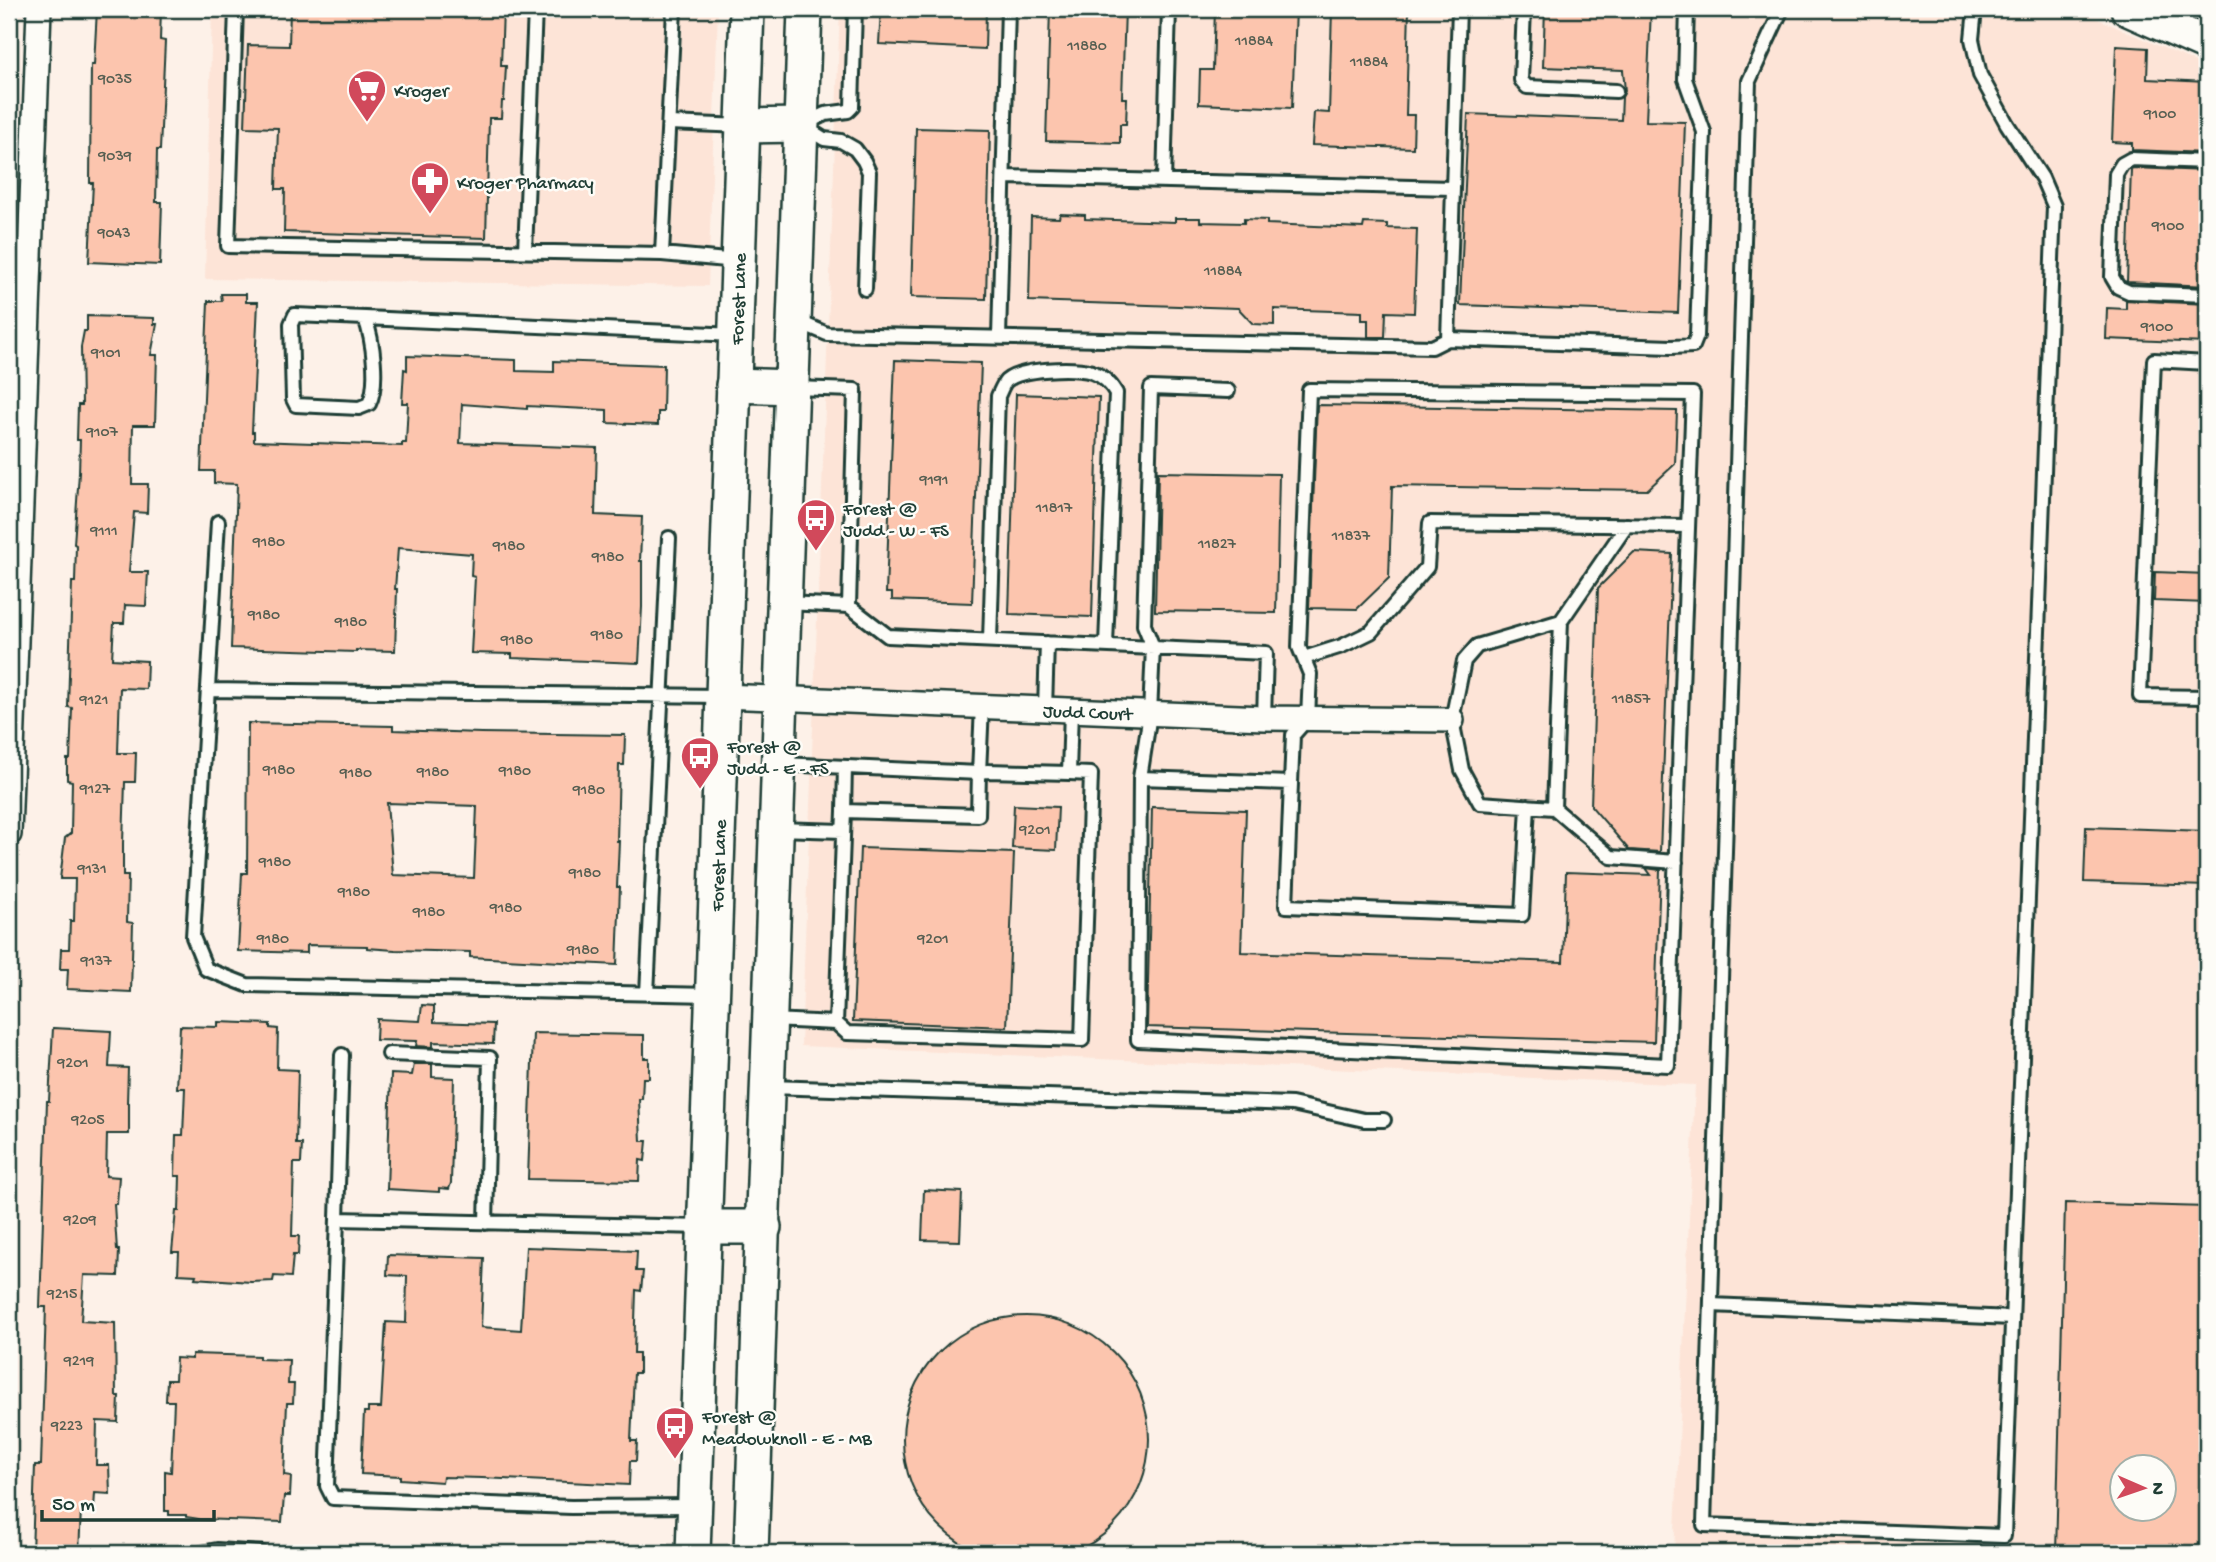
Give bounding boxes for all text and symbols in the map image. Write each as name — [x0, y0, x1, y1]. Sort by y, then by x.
house number: 11884 — [1234, 33, 1273, 52]
house number: 11880 — [1066, 38, 1107, 57]
house number: 11884 — [1349, 54, 1388, 73]
supermarket icon: Kroger — [346, 68, 388, 123]
house number: 9035 — [97, 71, 132, 90]
place label: Kroger — [394, 81, 451, 104]
house number: 9100 — [2143, 106, 2176, 125]
house number: 9039 — [97, 148, 132, 167]
pharmacy icon: Kroger Pharmacy — [409, 160, 451, 215]
place label: Kroger Pharmacy — [457, 173, 594, 196]
house number: 9100 — [2151, 218, 2184, 237]
house number: 9043 — [97, 225, 130, 244]
street label: Forest Lane — [727, 252, 753, 346]
house number: 11884 — [1203, 263, 1242, 282]
house number: 9100 — [2140, 319, 2173, 338]
house number: 9101 — [90, 345, 121, 364]
house number: 9107 — [85, 424, 119, 443]
house number: 9191 — [919, 472, 948, 491]
bus stop icon: Forest @ Judd - W - FS — [795, 497, 837, 552]
place label: Forest @ Judd - W - FS — [842, 499, 949, 544]
house number: 11817 — [1035, 500, 1073, 519]
house number: 9111 — [89, 523, 118, 542]
house number: 11837 — [1331, 528, 1371, 547]
house number: 9180 — [252, 534, 285, 553]
house number: 11827 — [1197, 536, 1237, 555]
house number: 9180 — [492, 538, 525, 557]
house number: 9180 — [591, 549, 624, 568]
house number: 9180 — [247, 607, 280, 626]
house number: 9180 — [334, 614, 367, 633]
house number: 9180 — [590, 627, 623, 646]
house number: 9180 — [500, 632, 533, 651]
house number: 11857 — [1611, 691, 1651, 710]
house number: 9121 — [79, 692, 108, 711]
street label: Judd Court — [1042, 701, 1135, 728]
bus stop icon: Forest @ Judd - E - FS — [679, 735, 721, 790]
place label: Forest @ Judd - E - FS — [726, 737, 829, 782]
house number: 9180 — [262, 762, 295, 781]
house number: 9180 — [498, 763, 531, 782]
house number: 9180 — [416, 764, 449, 783]
house number: 9180 — [339, 765, 372, 784]
house number: 9127 — [79, 781, 111, 800]
house number: 9180 — [572, 782, 605, 801]
street label: Forest Lane — [707, 819, 734, 913]
house number: 9201 — [1018, 822, 1051, 841]
house number: 9180 — [258, 854, 291, 873]
house number: 9131 — [76, 861, 107, 880]
house number: 9180 — [568, 865, 601, 884]
house number: 9180 — [337, 884, 370, 903]
house number: 9180 — [489, 900, 522, 919]
house number: 9180 — [412, 904, 445, 923]
house number: 9180 — [256, 931, 289, 950]
house number: 9201 — [916, 931, 949, 950]
house number: 9180 — [566, 942, 599, 961]
house number: 9137 — [79, 953, 112, 972]
house number: 9201 — [56, 1055, 89, 1074]
house number: 9205 — [70, 1112, 105, 1131]
house number: 9209 — [63, 1212, 96, 1231]
house number: 9215 — [46, 1286, 77, 1305]
house number: 9219 — [63, 1353, 94, 1372]
bus stop icon: Forest @ Meadowknoll - E - MB — [654, 1405, 696, 1460]
place label: Forest @ Meadowknoll - E - MB — [701, 1407, 873, 1452]
house number: 9223 — [50, 1418, 83, 1437]
north arrow — [2108, 1454, 2178, 1524]
scale bar — [42, 1478, 214, 1522]
text: N — [2145, 1482, 2168, 1495]
text: 50 m — [52, 1494, 95, 1519]

